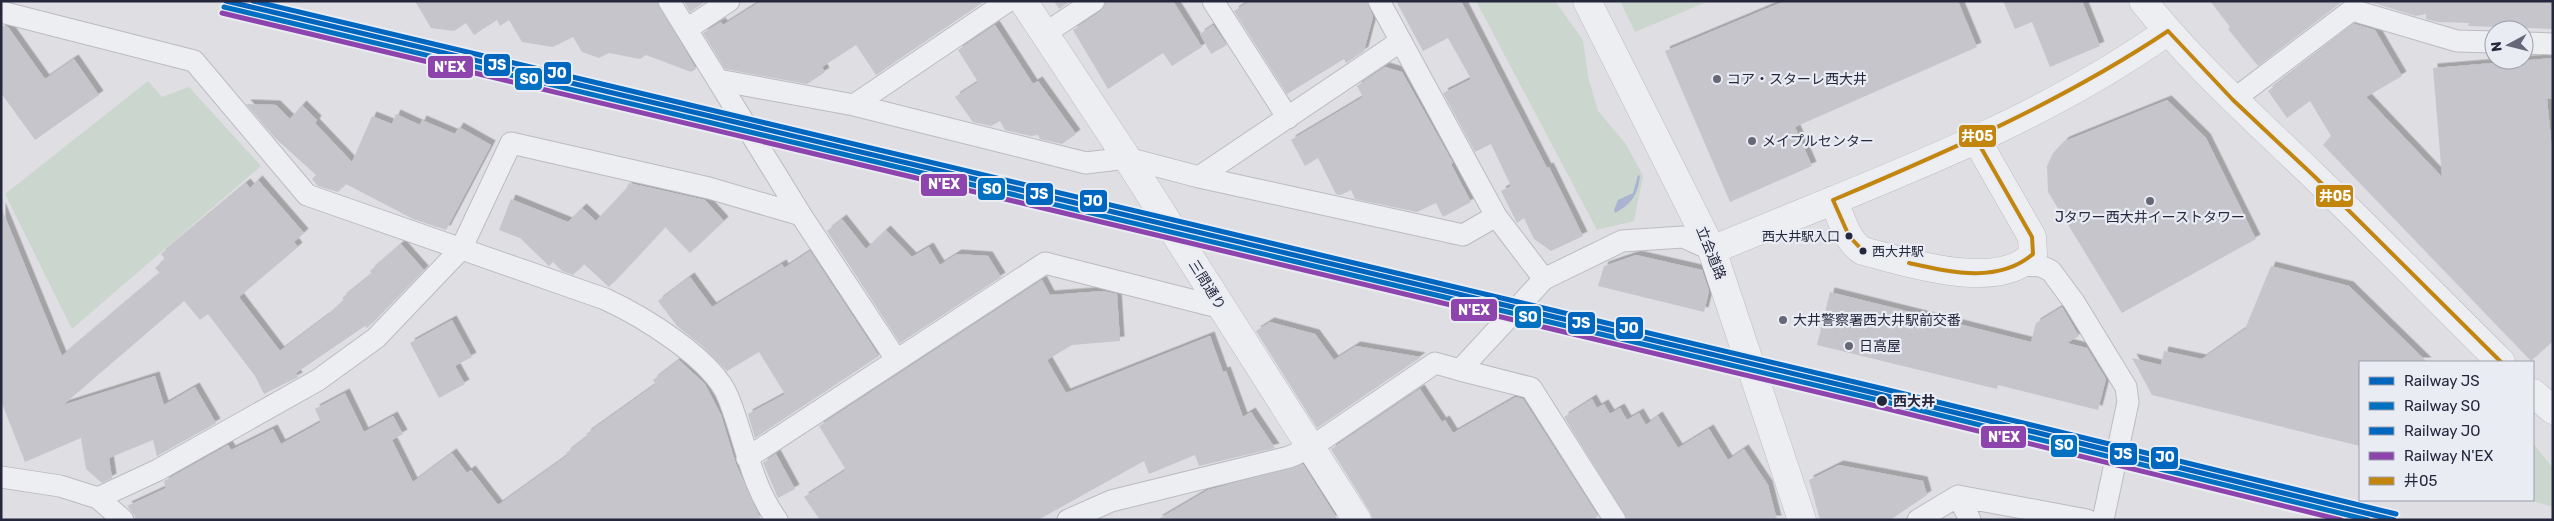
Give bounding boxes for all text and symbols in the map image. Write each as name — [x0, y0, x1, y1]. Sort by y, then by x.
north arrow — [2484, 20, 2534, 70]
text: N — [2488, 40, 2506, 53]
line badge: JS — [483, 53, 511, 77]
line badge: N'EX — [427, 55, 474, 79]
text: JS — [488, 57, 506, 74]
text: N'EX — [434, 59, 466, 76]
line badge: JO — [543, 61, 572, 85]
text: JO — [547, 65, 567, 82]
line badge: SO — [514, 67, 543, 91]
text: SO — [519, 71, 539, 88]
place label: コア・スターレ西大井 — [1727, 71, 1867, 88]
marker: コア・スターレ西大井 — [1711, 73, 1723, 85]
line badge: 井05 — [1958, 124, 1997, 148]
text: 井05 — [1961, 128, 1993, 145]
place label: メイプルセンター — [1762, 133, 1874, 150]
marker: メイプルセンター — [1746, 135, 1758, 147]
line badge: N'EX — [920, 173, 968, 197]
text: N'EX — [928, 176, 960, 193]
line badge: SO — [977, 177, 1006, 201]
text: SO — [982, 181, 1002, 198]
line badge: JS — [1025, 182, 1054, 206]
line badge: 井05 — [2315, 184, 2354, 208]
text: JS — [1030, 186, 1048, 203]
text: 井05 — [2319, 188, 2351, 205]
line badge: JO — [1079, 189, 1108, 213]
text: JO — [1083, 193, 1103, 210]
marker: Jタワー西大井イーストタワー — [2144, 195, 2156, 207]
place label: Jタワー西大井イーストタワー — [2055, 209, 2245, 226]
street label: 立会道路 — [1693, 224, 1729, 282]
place label: 西大井駅入口 — [1762, 229, 1840, 244]
marker: 西大井駅入口 — [1844, 231, 1854, 241]
place label: 西大井駅 — [1872, 244, 1924, 259]
marker: 西大井駅 — [1858, 246, 1868, 256]
street label: 三間通り — [1185, 257, 1229, 313]
line badge: N'EX — [1450, 298, 1498, 322]
text: N'EX — [1458, 302, 1490, 319]
line badge: SO — [1514, 305, 1542, 329]
text: SO — [1518, 309, 1538, 326]
line badge: JS — [1567, 311, 1596, 335]
place label: 大井警察署西大井駅前交番 — [1793, 312, 1961, 329]
marker: 大井警察署西大井駅前交番 — [1777, 314, 1789, 326]
text: JS — [1572, 315, 1590, 332]
line badge: JO — [1615, 316, 1644, 340]
text: JO — [1619, 320, 1639, 337]
place label: 日高屋 — [1859, 338, 1901, 355]
marker: 日高屋 — [1843, 340, 1855, 352]
legend — [2359, 361, 2534, 501]
text: Railway JS — [2404, 372, 2480, 390]
place label: 西大井 — [1893, 393, 1935, 410]
marker: 西大井 — [1875, 394, 1889, 408]
text: Railway SO — [2404, 397, 2480, 415]
text: Railway JO — [2404, 422, 2481, 440]
line badge: N'EX — [1980, 425, 2027, 449]
text: N'EX — [1988, 429, 2020, 446]
line badge: SO — [2050, 434, 2078, 458]
text: SO — [2054, 437, 2074, 454]
line badge: JS — [2109, 442, 2138, 466]
text: JS — [2114, 446, 2132, 463]
line badge: JO — [2150, 446, 2179, 470]
text: Railway N'EX — [2404, 447, 2494, 465]
text: JO — [2155, 449, 2175, 466]
text: 井05 — [2404, 472, 2438, 490]

